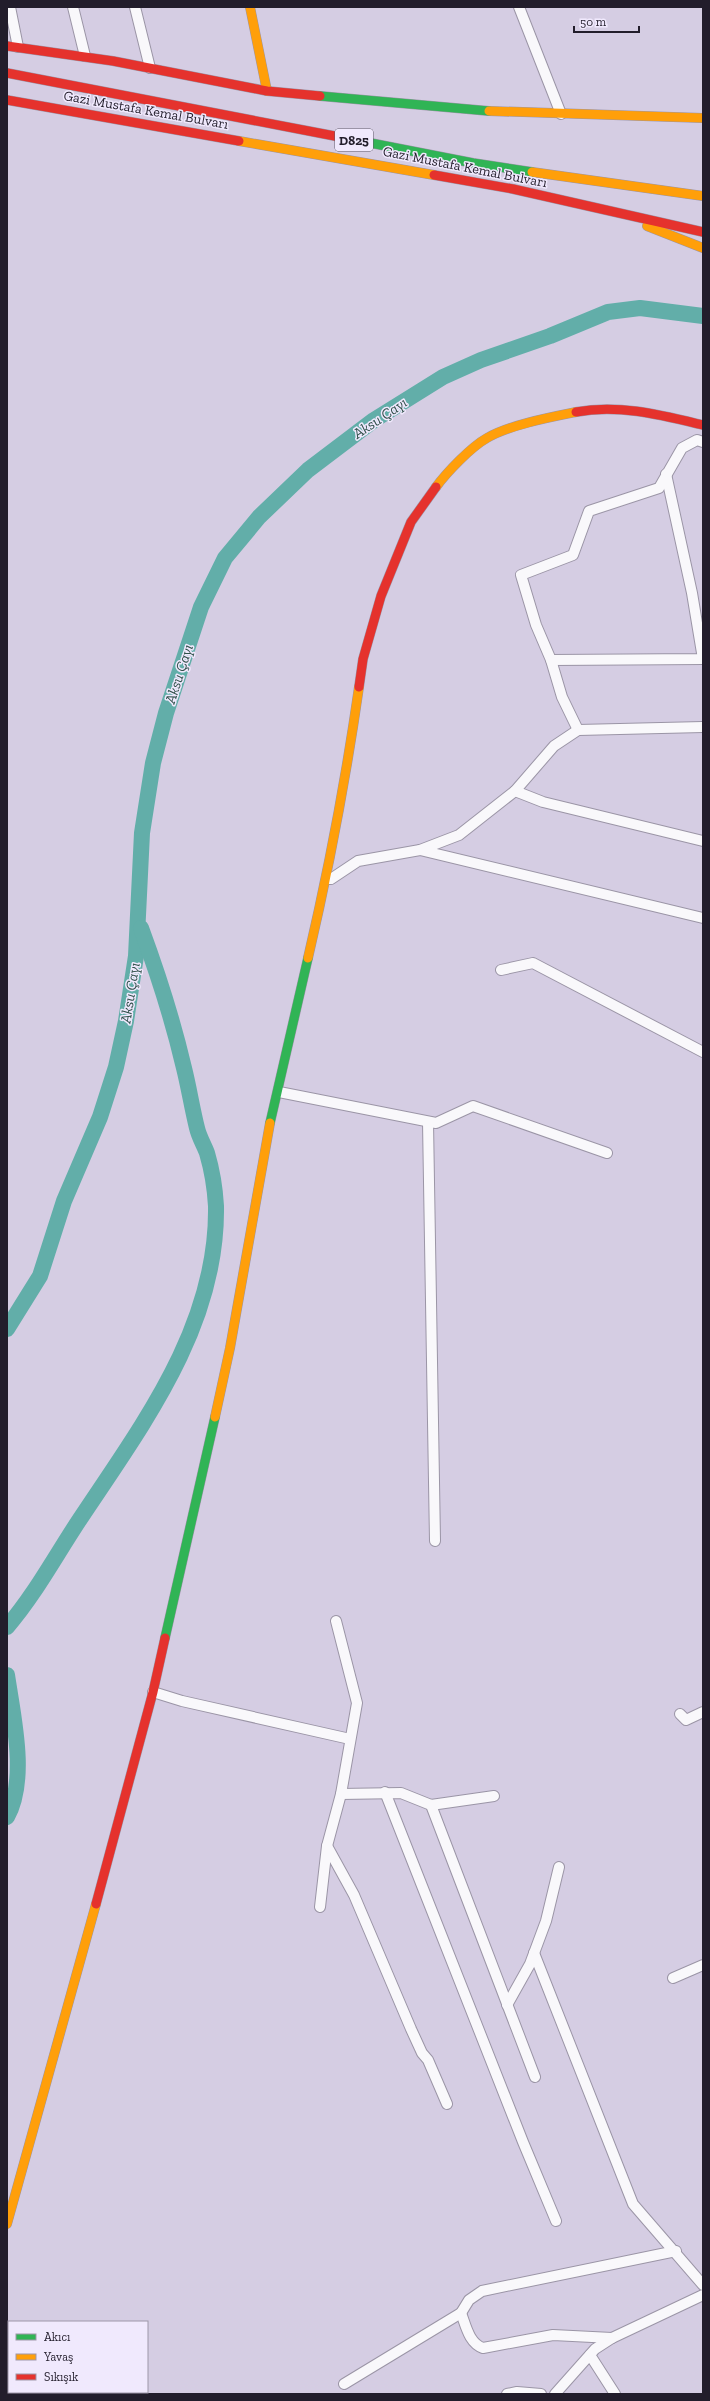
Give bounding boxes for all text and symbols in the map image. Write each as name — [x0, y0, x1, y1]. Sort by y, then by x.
scale bar — [574, 8, 639, 34]
text: 50 m — [580, 15, 607, 29]
street label: Gazi Mustafa Kemal Bulvarı — [62, 87, 230, 133]
road number: D825 — [335, 129, 373, 151]
street label: Gazi Mustafa Kemal Bulvarı — [381, 143, 549, 191]
water label: Aksu Çayı — [349, 393, 411, 443]
water label: Aksu Çayı — [161, 642, 197, 707]
water label: Aksu Çayı — [116, 961, 144, 1026]
legend — [8, 2321, 148, 2393]
text: Akıcı — [44, 2330, 71, 2344]
text: Yavaş — [43, 2350, 73, 2364]
text: Sıkışık — [44, 2370, 79, 2384]

